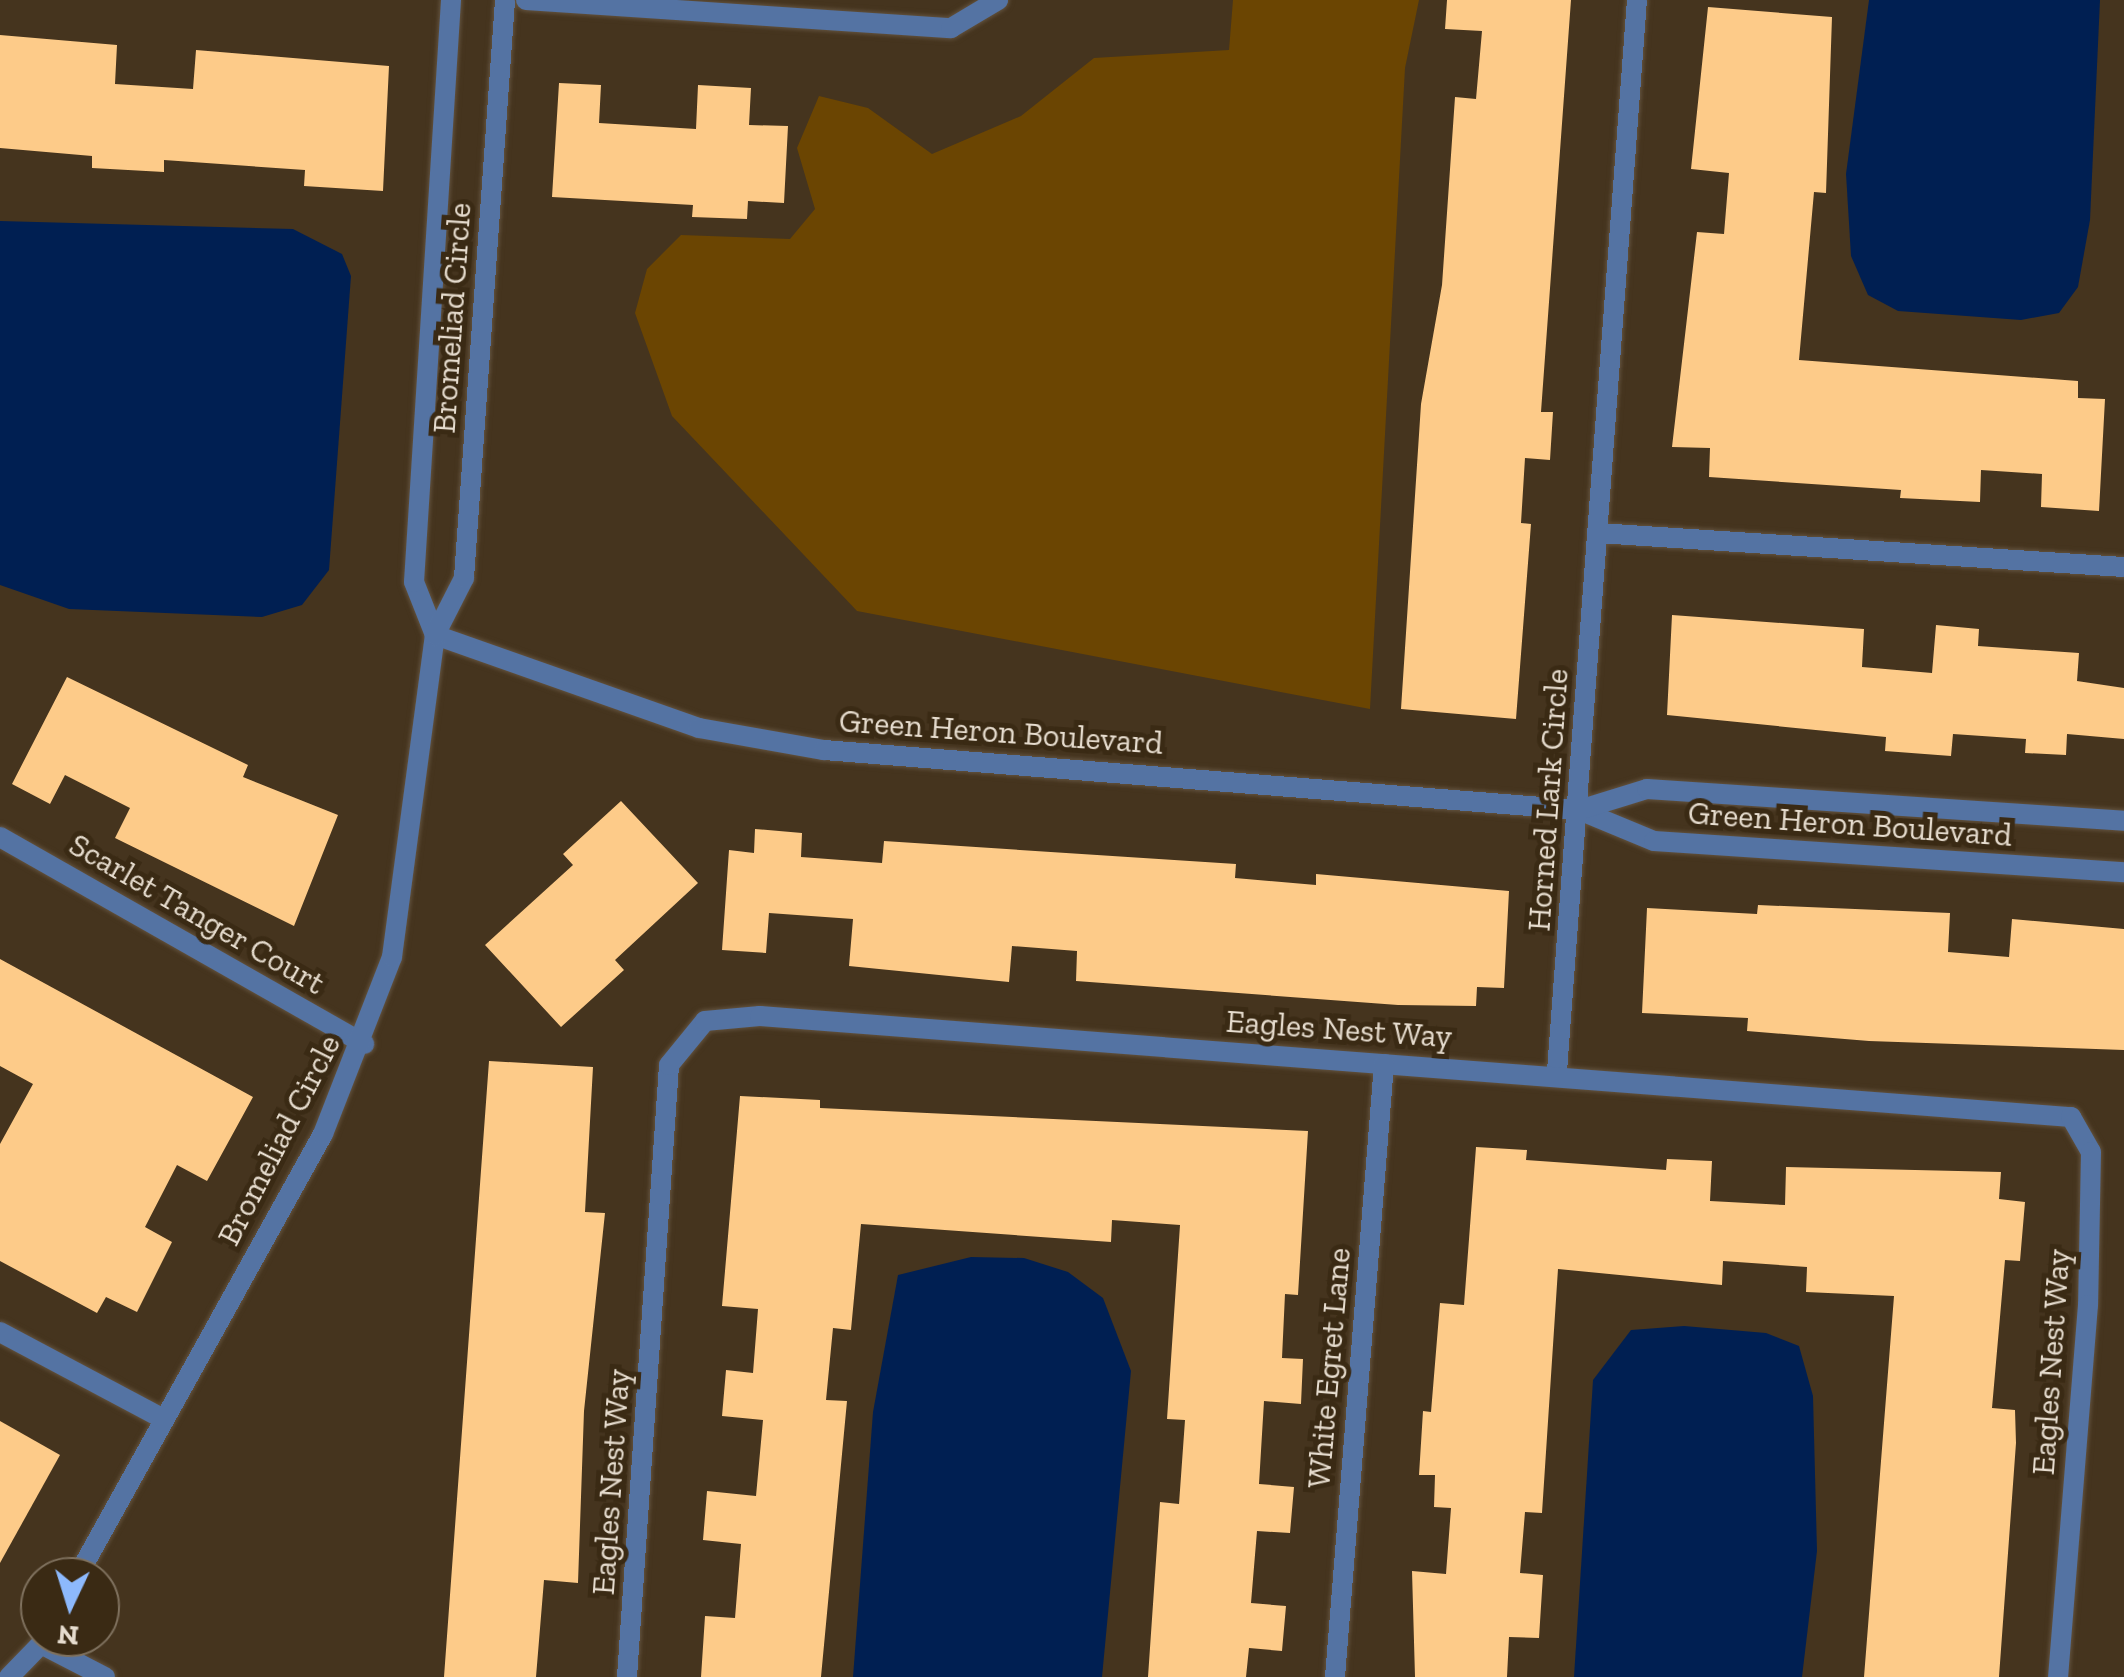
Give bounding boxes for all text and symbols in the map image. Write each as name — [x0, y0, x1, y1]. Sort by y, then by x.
street label: Bromeliad Circle — [425, 201, 479, 435]
street label: Horned Lark Circle — [1520, 668, 1576, 932]
street label: Green Heron Boulevard — [838, 702, 1164, 762]
street label: Green Heron Boulevard — [1687, 794, 2013, 854]
street label: Scarlet Tanger Court — [62, 825, 332, 1003]
street label: Eagles Nest Way — [1224, 1002, 1454, 1056]
street label: Bromeliad Circle — [209, 1028, 349, 1252]
street label: White Egret Lane — [1299, 1246, 1359, 1490]
street label: Eagles Nest Way — [2024, 1247, 2078, 1477]
street label: Eagles Nest Way — [584, 1367, 638, 1597]
north arrow — [20, 1557, 120, 1657]
text: N — [56, 1618, 80, 1653]

